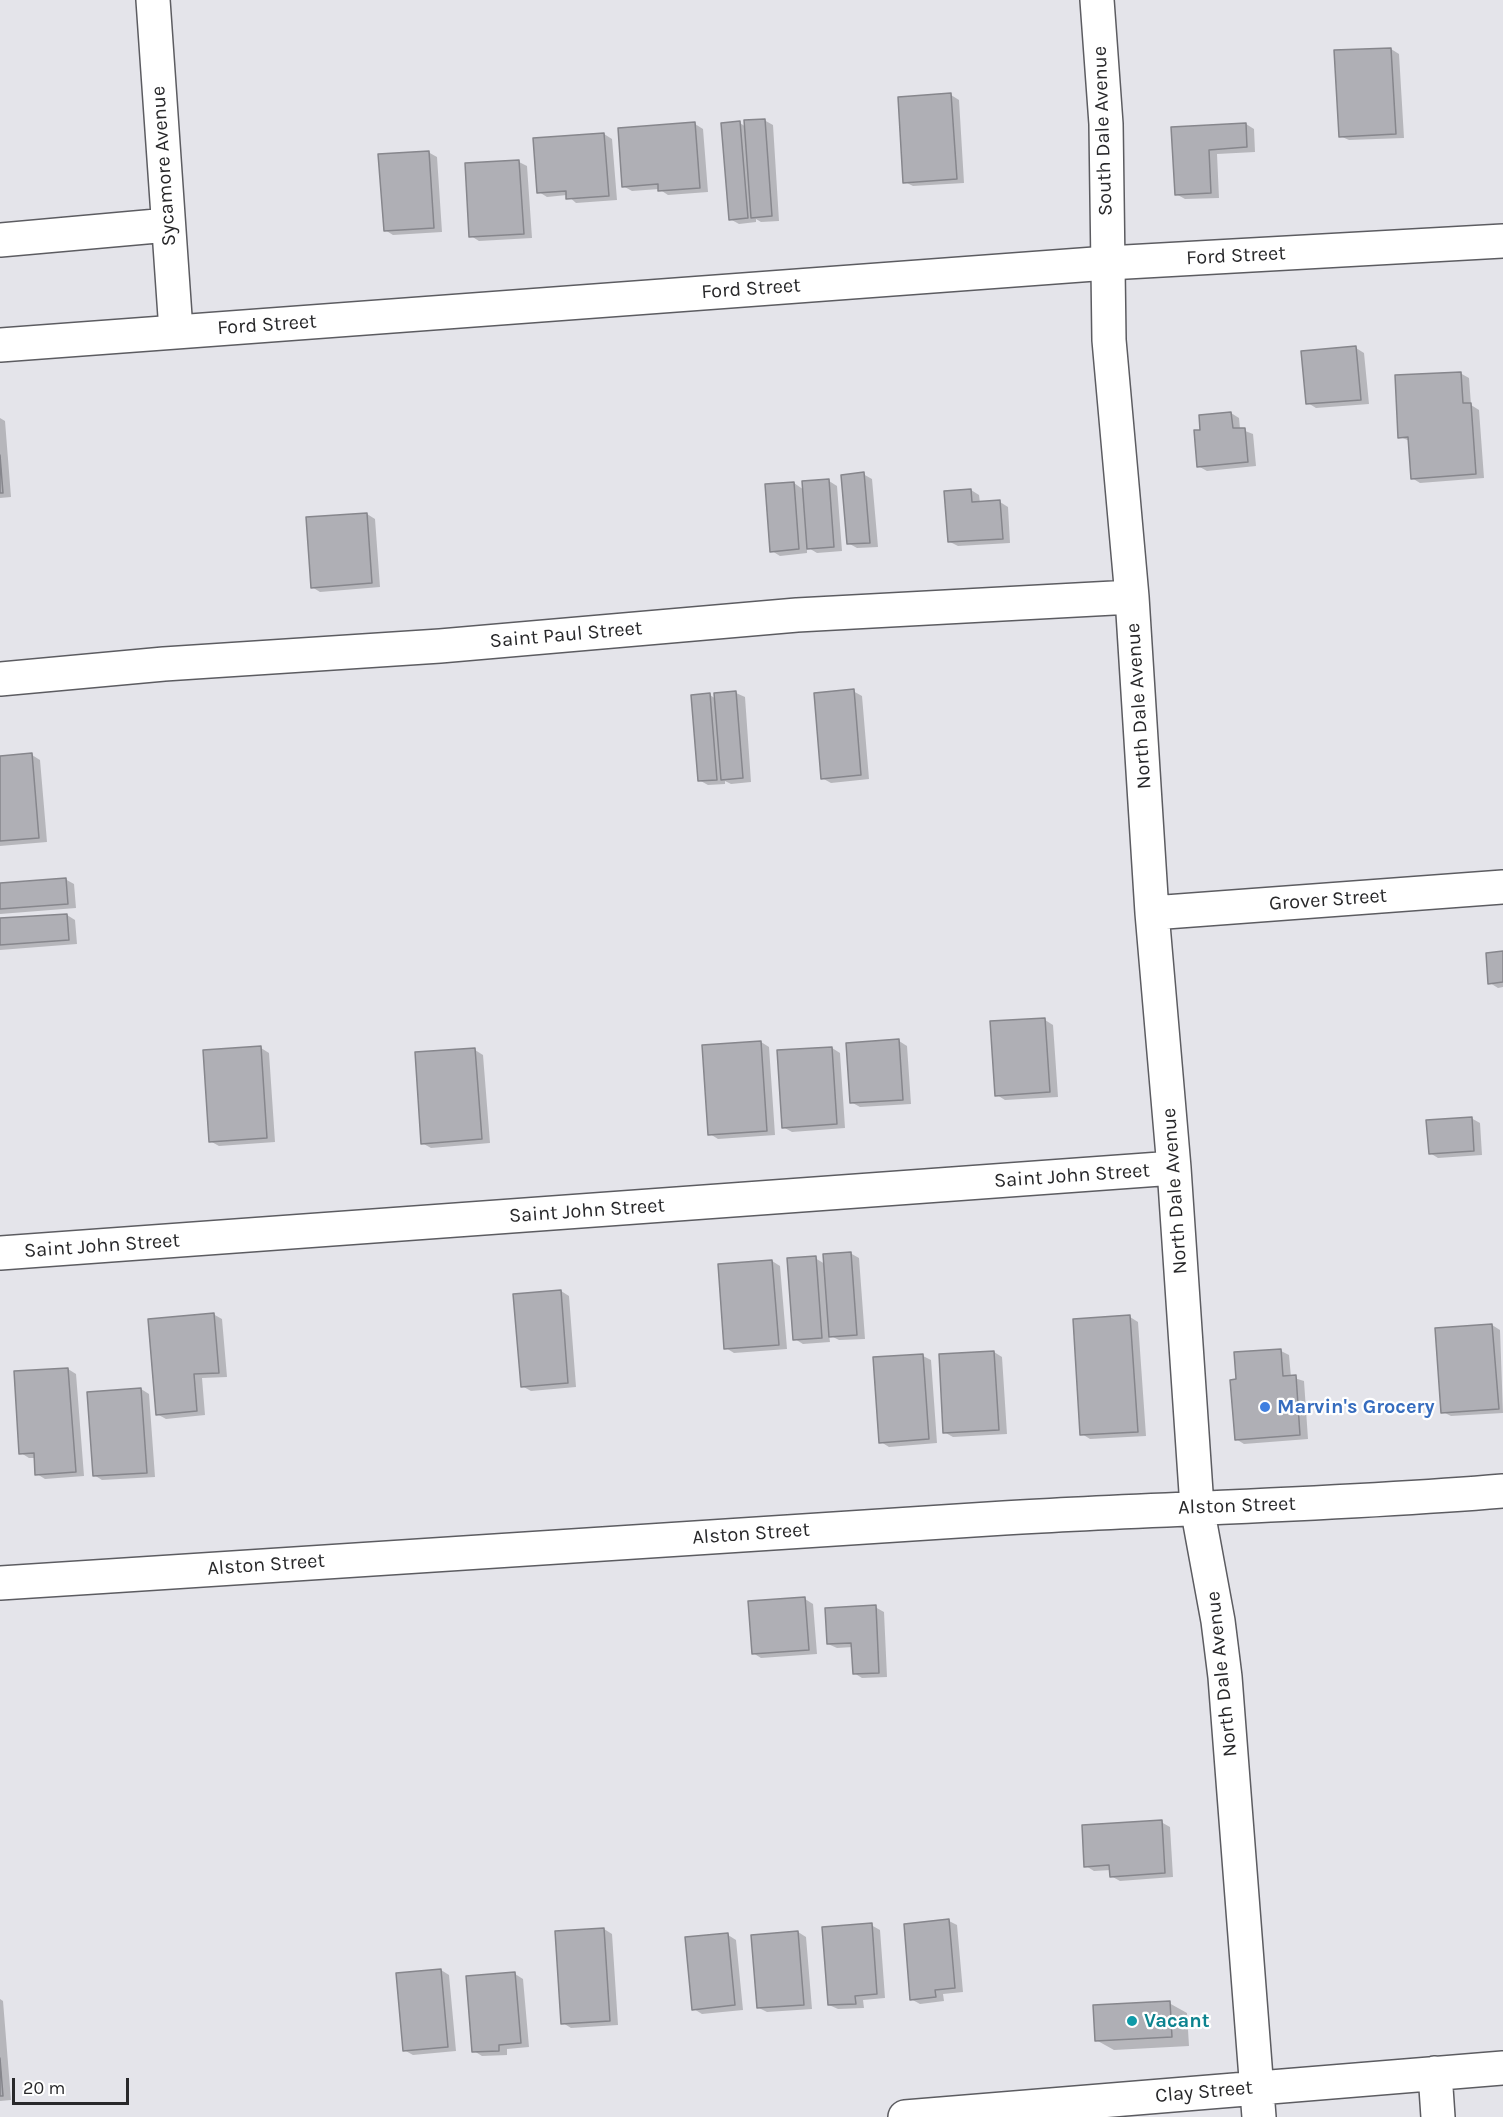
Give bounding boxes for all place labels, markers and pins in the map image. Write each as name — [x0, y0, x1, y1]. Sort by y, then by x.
place label: Marvin's Grocery — [1277, 1395, 1434, 1419]
marker: Marvin's Grocery — [1258, 1400, 1272, 1414]
place label: Vacant — [1144, 2009, 1210, 2033]
marker: Vacant — [1125, 2014, 1139, 2028]

